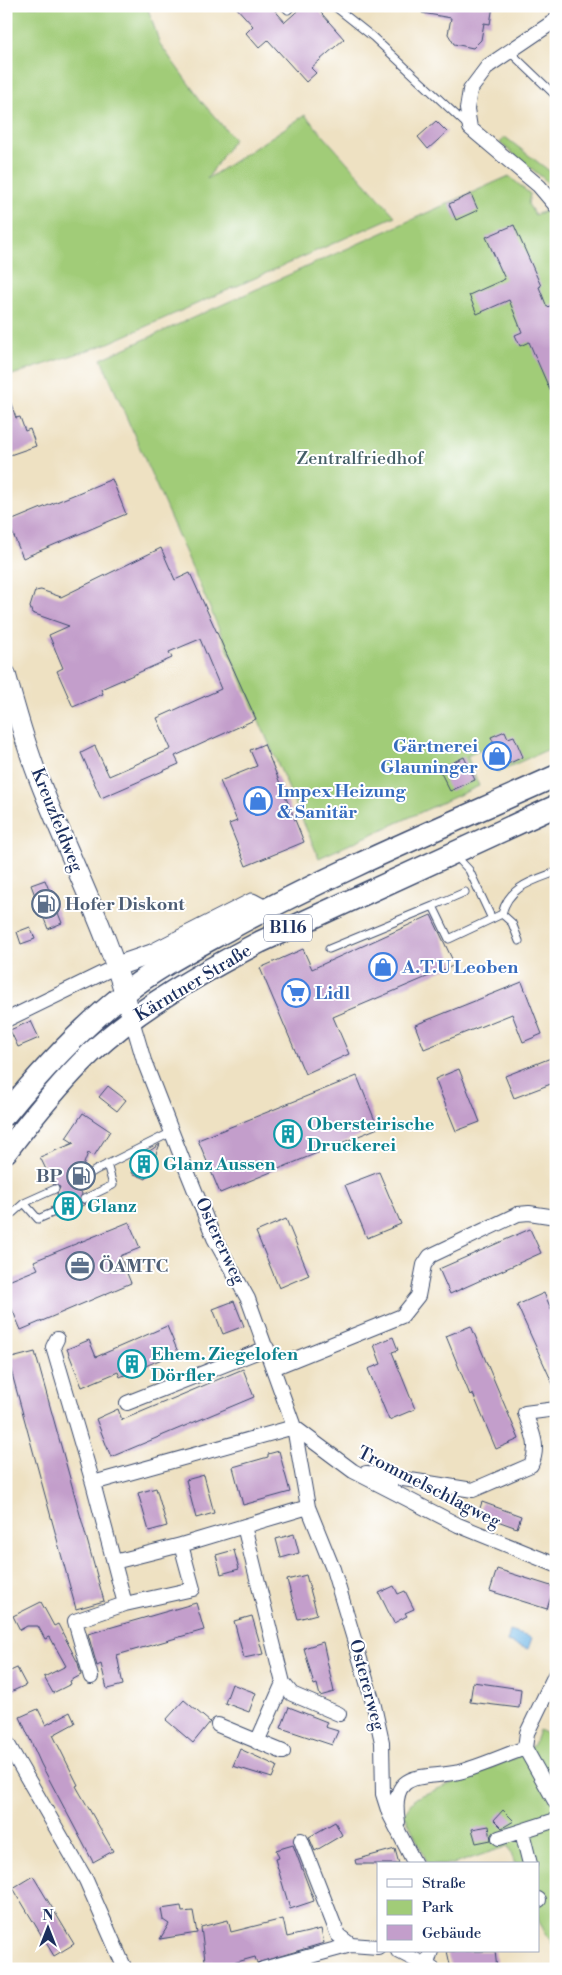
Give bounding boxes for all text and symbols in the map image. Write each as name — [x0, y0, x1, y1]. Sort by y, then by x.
park label: Zentralfriedhof — [296, 447, 425, 470]
place label: Gärtnerei Glauninger — [380, 735, 478, 779]
shop icon: Gärtnerei Glauninger — [482, 741, 512, 771]
street label: Kreuzfeldweg — [26, 764, 89, 876]
place label: Impex Heizung & Sanitär — [277, 780, 406, 824]
shop icon: Impex Heizung & Sanitär — [243, 786, 273, 816]
fuel station icon: Hofer Diskont — [31, 889, 61, 919]
place label: Hofer Diskont — [65, 893, 185, 916]
road number: B116 — [264, 914, 312, 941]
street label: Kärntner Straße — [130, 939, 256, 1027]
shop icon: A.T.U Leoben — [368, 952, 398, 982]
place label: A.T.U Leoben — [401, 956, 518, 979]
supermarket icon: Lidl — [281, 978, 311, 1008]
place label: Lidl — [315, 982, 350, 1005]
place label: Obersteirische Druckerei — [307, 1113, 435, 1157]
building icon: Obersteirische Druckerei — [273, 1119, 303, 1149]
building icon: Glanz Aussen — [129, 1149, 159, 1179]
place label: Glanz Aussen — [163, 1153, 275, 1176]
fuel station icon: BP — [66, 1161, 96, 1191]
place label: BP — [36, 1165, 62, 1188]
building icon: Glanz — [53, 1191, 83, 1221]
street label: Ostererweg — [190, 1194, 250, 1289]
place label: Glanz — [87, 1195, 137, 1218]
office icon: ÖAMTC — [65, 1251, 95, 1281]
place label: ÖAMTC — [99, 1255, 168, 1278]
place label: Ehem. Ziegelofen Dörfler — [151, 1343, 298, 1387]
building icon: Ehem. Ziegelofen Dörfler — [117, 1349, 147, 1379]
street label: Trommelschlagweg — [354, 1441, 505, 1533]
street label: Ostererweg — [344, 1637, 390, 1734]
legend — [377, 1862, 540, 1952]
text: Straße — [422, 1874, 466, 1893]
text: Park — [422, 1898, 454, 1917]
north arrow — [22, 1902, 72, 1952]
text: N — [42, 1907, 54, 1925]
text: Gebäude — [422, 1924, 481, 1943]

